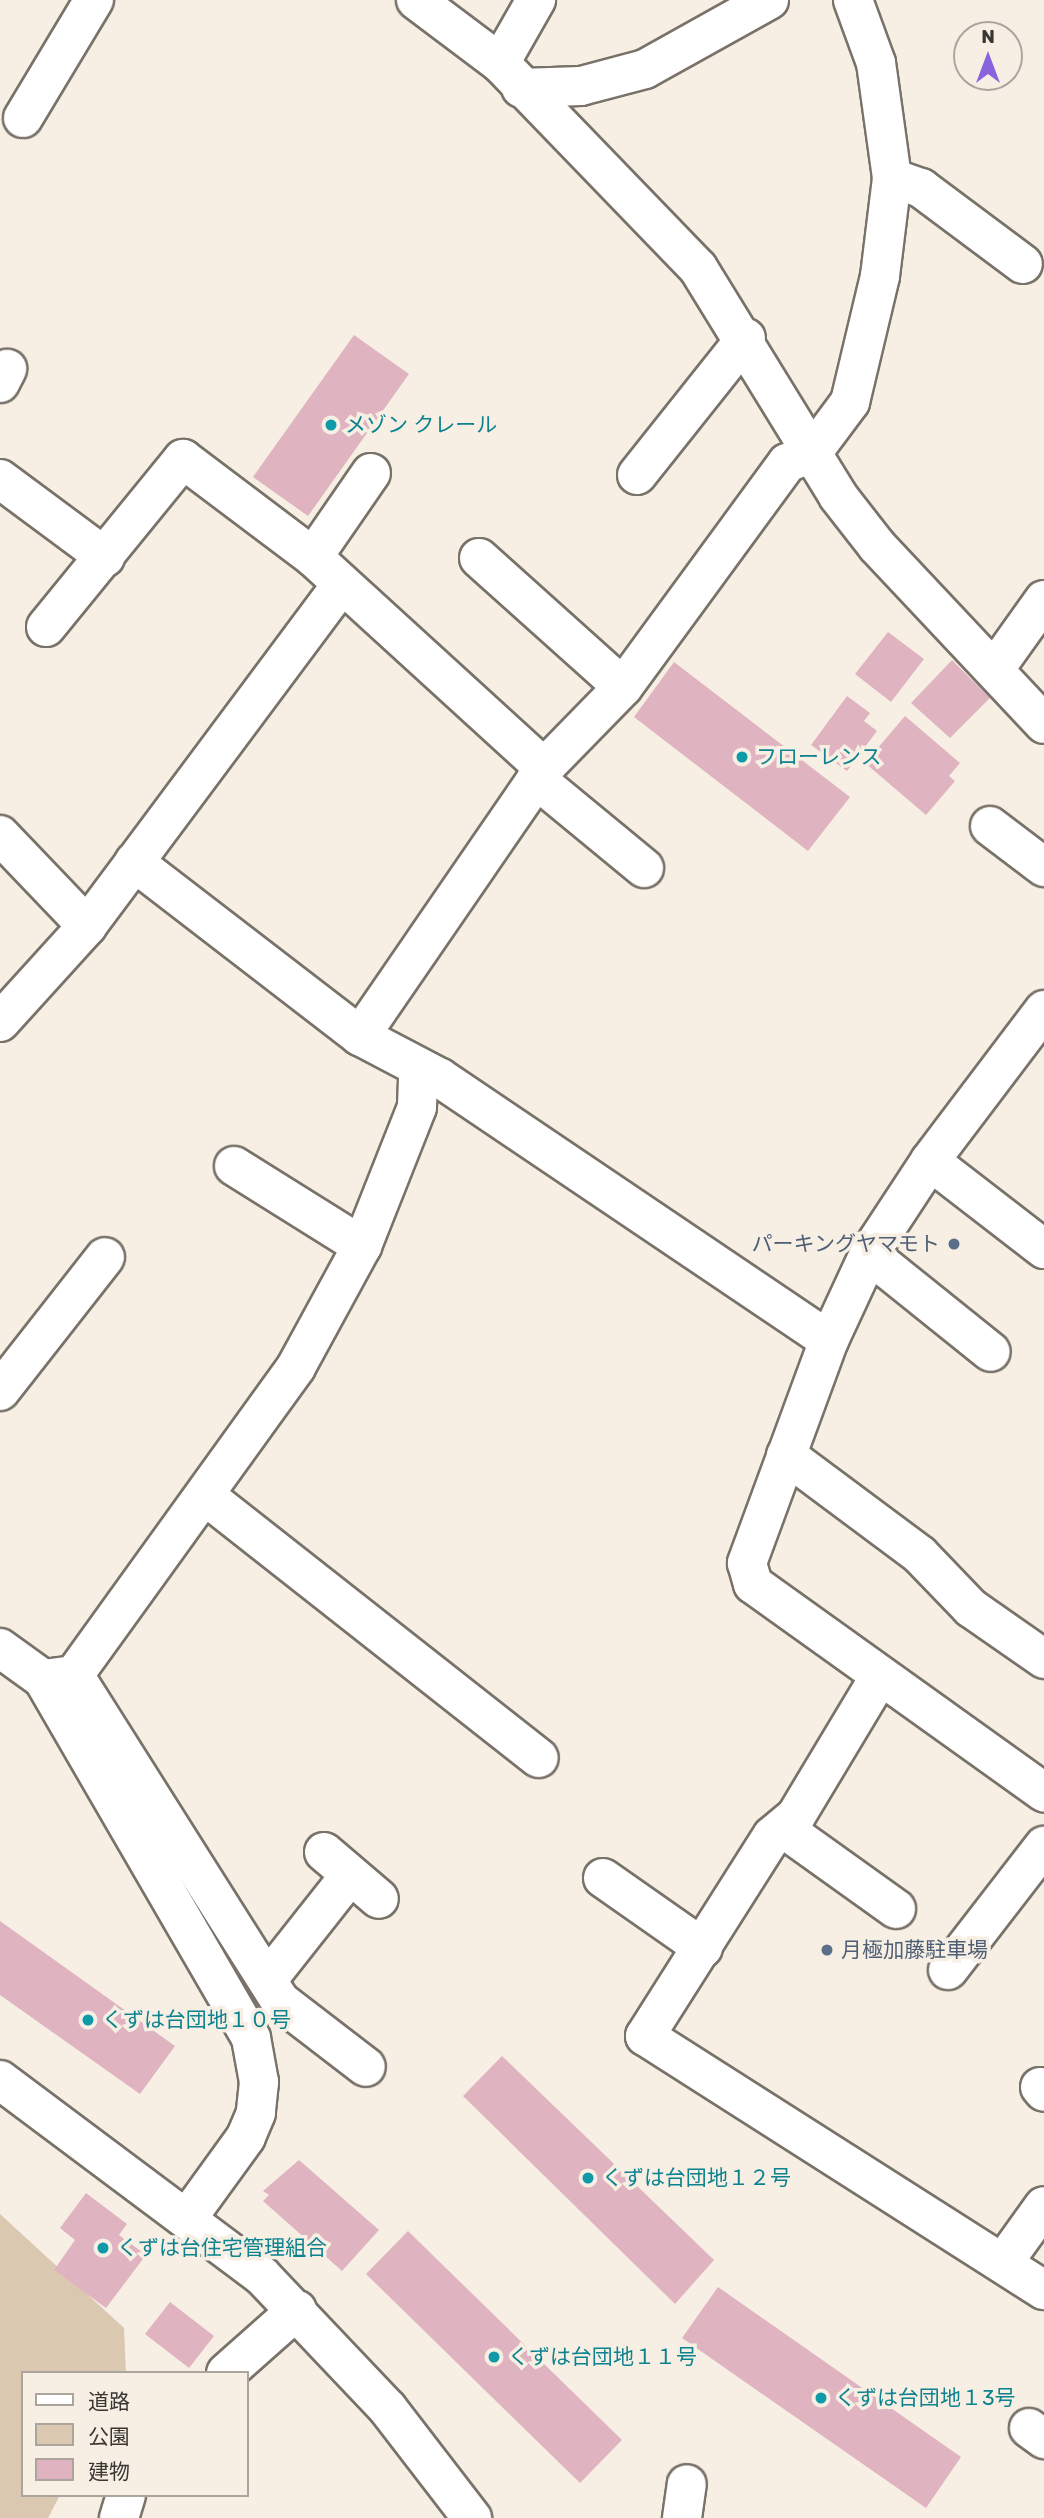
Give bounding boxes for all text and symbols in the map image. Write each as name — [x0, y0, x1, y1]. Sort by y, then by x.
north arrow — [953, 21, 1023, 91]
text: N — [981, 25, 995, 48]
place label: メゾン クレール — [345, 412, 497, 438]
marker: メゾン クレール — [323, 417, 339, 433]
place label: フローレンス — [756, 744, 882, 770]
marker: フローレンス — [734, 749, 750, 765]
place label: パーキングヤマモト — [751, 1231, 940, 1257]
marker: パーキングヤマモト — [946, 1236, 962, 1252]
place label: 月極加藤駐車場 — [841, 1937, 988, 1963]
marker: 月極加藤駐車場 — [819, 1942, 835, 1958]
place label: くずは台団地１０号 — [102, 2007, 291, 2033]
marker: くずは台団地１０号 — [80, 2012, 96, 2028]
place label: くずは台団地１２号 — [602, 2165, 791, 2191]
marker: くずは台団地１２号 — [580, 2170, 596, 2186]
place label: くずは台住宅管理組合 — [117, 2235, 327, 2261]
marker: くずは台住宅管理組合 — [95, 2240, 111, 2256]
place label: くずは台団地１１号 — [508, 2344, 697, 2370]
marker: くずは台団地１１号 — [486, 2349, 502, 2365]
legend — [21, 2371, 248, 2497]
place label: くずは台団地１3号 — [835, 2385, 1016, 2411]
text: 道路 — [88, 2389, 130, 2414]
marker: くずは台団地１3号 — [813, 2390, 829, 2406]
text: 公園 — [88, 2424, 130, 2449]
text: 建物 — [88, 2459, 130, 2484]

